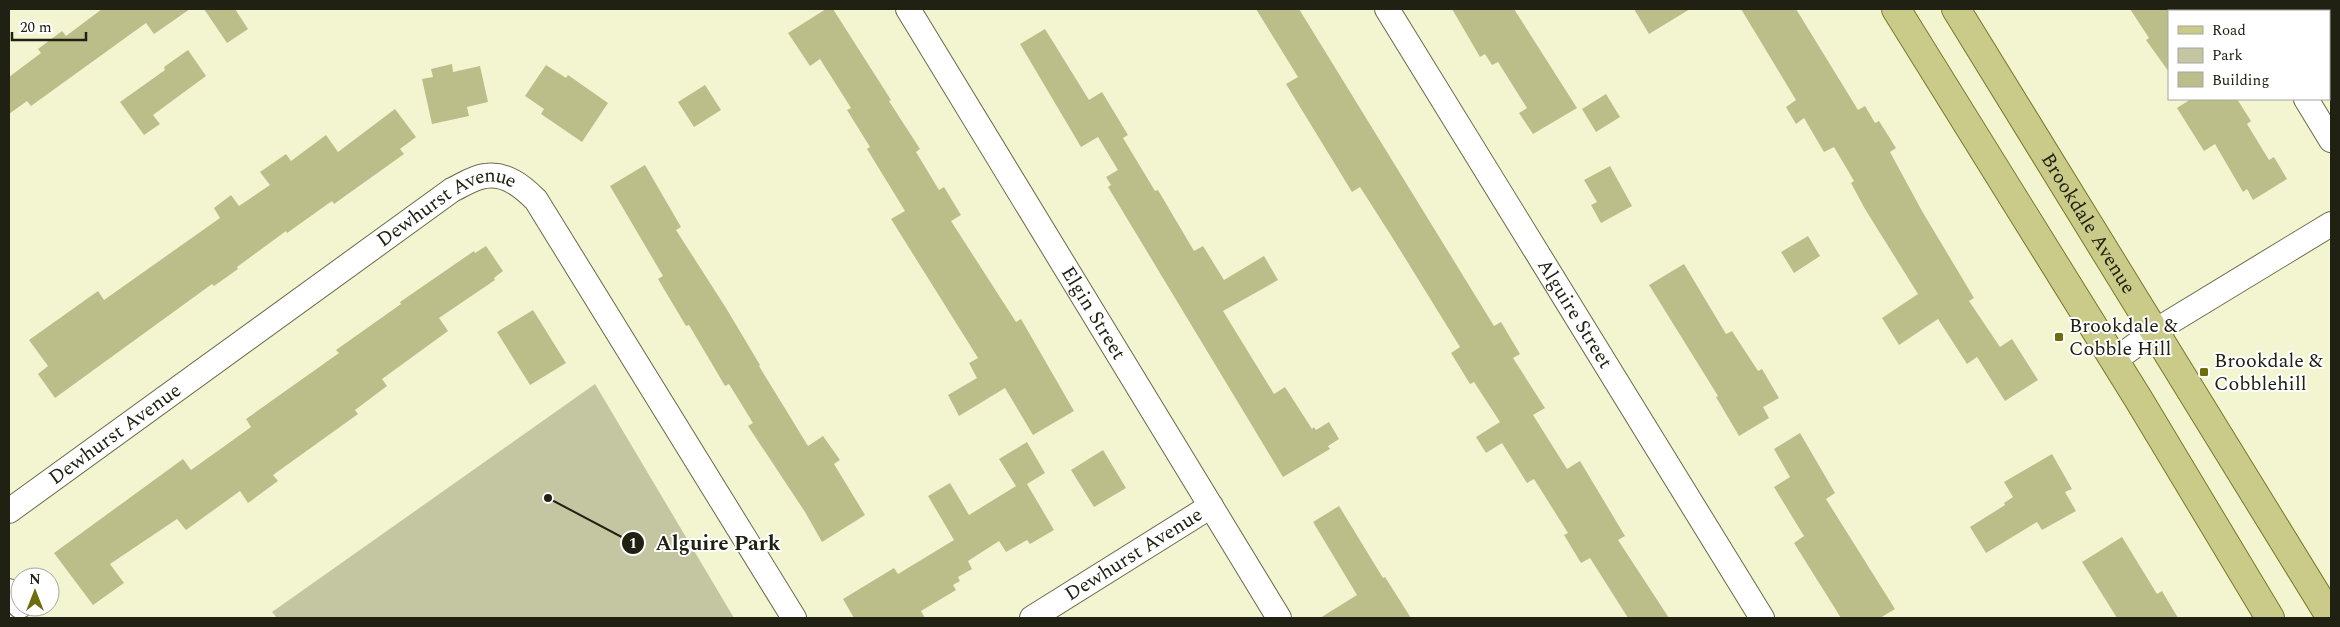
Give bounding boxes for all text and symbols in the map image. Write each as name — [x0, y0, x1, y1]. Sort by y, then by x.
scale bar — [12, 10, 86, 42]
legend — [2168, 10, 2330, 100]
text: 20 m — [20, 16, 52, 39]
text: Road — [2212, 19, 2246, 42]
text: Park — [2212, 44, 2243, 67]
text: Building — [2212, 69, 2269, 92]
street label: Brookdale Avenue — [2033, 147, 2143, 300]
street label: Dewhurst Avenue — [370, 160, 522, 255]
street label: Alguire Street — [1529, 253, 1620, 375]
street label: Elgin Street — [1053, 260, 1133, 366]
place label: Brookdale & Cobble Hill — [2069, 311, 2178, 364]
marker: Brookdale & Cobble Hill — [2053, 331, 2065, 343]
place label: Brookdale & Cobblehill — [2214, 346, 2323, 399]
marker: Brookdale & Cobblehill — [2198, 366, 2210, 378]
street label: Dewhurst Avenue — [42, 376, 188, 493]
street label: Dewhurst Avenue — [1059, 500, 1209, 609]
callout: Alguire Park — [621, 525, 791, 561]
text: Alguire Park — [656, 528, 781, 560]
text: 1 — [629, 532, 637, 555]
north arrow — [10, 567, 60, 617]
text: N — [29, 569, 41, 590]

